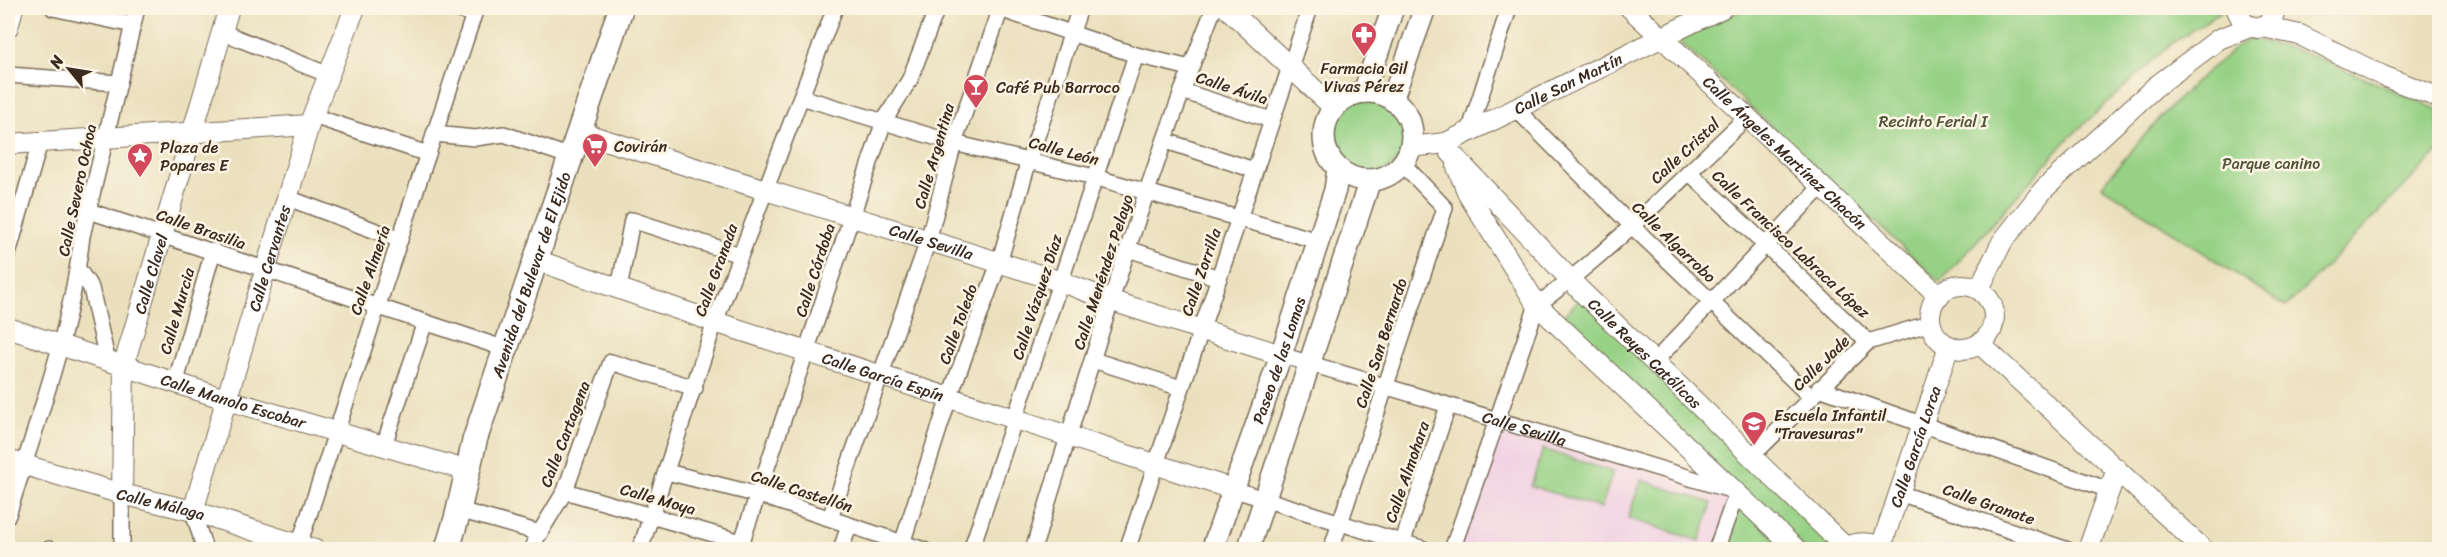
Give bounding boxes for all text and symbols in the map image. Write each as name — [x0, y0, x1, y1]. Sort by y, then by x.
pharmacy icon: Farmacia Gil Vivas Pérez — [1349, 20, 1379, 58]
north arrow — [39, 39, 99, 99]
street label: Calle San Martín — [1509, 44, 1628, 122]
text: N — [41, 49, 72, 75]
place label: Farmacia Gil Vivas Pérez — [1320, 54, 1408, 101]
street label: Calle Ávila — [1192, 63, 1272, 113]
street label: Calle Ángeles Martínez Chacón — [1696, 68, 1874, 237]
bar icon: Café Pub Barroco — [961, 72, 991, 110]
place label: Café Pub Barroco — [996, 73, 1120, 102]
street label: Calle Argentina — [905, 99, 963, 212]
park label: Recinto Ferial I — [1879, 107, 1989, 136]
street label: Calle Cristal — [1643, 110, 1727, 191]
street label: Calle Severo Ochoa — [49, 121, 105, 259]
street label: Calle León — [1026, 128, 1103, 174]
supermarket icon: Covirán — [580, 131, 610, 169]
place label: Covirán — [614, 132, 668, 161]
place label: Plaza de Popares E — [160, 133, 229, 180]
place icon: Plaza de Popares E — [125, 141, 155, 179]
park label: Parque canino — [2222, 149, 2320, 178]
street label: Calle Francisco Labraca López — [1705, 162, 1877, 326]
street label: Avenida del Bulevar de El Ejido — [482, 168, 579, 383]
street label: Calle Menéndez Pelayo — [1064, 191, 1142, 353]
street label: Calle Algarrobo — [1625, 194, 1723, 290]
street label: Calle Brasilia — [152, 200, 250, 258]
street label: Calle Cervantes — [239, 201, 299, 315]
street label: Calle Sevilla — [886, 215, 978, 268]
street label: Calle Granada — [686, 218, 747, 321]
street label: Calle Córdoba — [786, 219, 844, 321]
street label: Calle Almería — [341, 221, 399, 319]
street label: Calle Zorrilla — [1172, 223, 1230, 320]
street label: Calle Clavel — [125, 230, 176, 317]
street label: Calle Vázquez Díaz — [1003, 230, 1071, 364]
street label: Calle Murcia — [151, 263, 203, 358]
street label: Calle San Bernardo — [1346, 274, 1416, 412]
street label: Calle Toledo — [930, 280, 986, 368]
street label: Calle Reyes Católicos — [1581, 290, 1710, 416]
street label: Paseo de las Lomas — [1243, 293, 1314, 428]
street label: Calle Jade — [1785, 328, 1857, 398]
street label: Calle García Espín — [818, 343, 948, 410]
street label: Calle Manolo Escobar — [157, 365, 311, 437]
street label: Calle Cartagena — [531, 376, 599, 492]
street label: Calle García Lorca — [1881, 382, 1949, 511]
place label: Escuela Infantil "Travesuras" — [1774, 401, 1887, 448]
street label: Calle Sevilla — [1479, 402, 1571, 455]
school or university icon: Escuela Infantil "Travesuras" — [1739, 409, 1769, 447]
street label: Calle Almohara — [1376, 416, 1438, 527]
street label: Calle Castellón — [747, 461, 857, 521]
street label: Calle Moya — [617, 474, 699, 524]
street label: Calle Granate — [1939, 475, 2039, 533]
street label: Calle Málaga — [114, 479, 209, 528]

